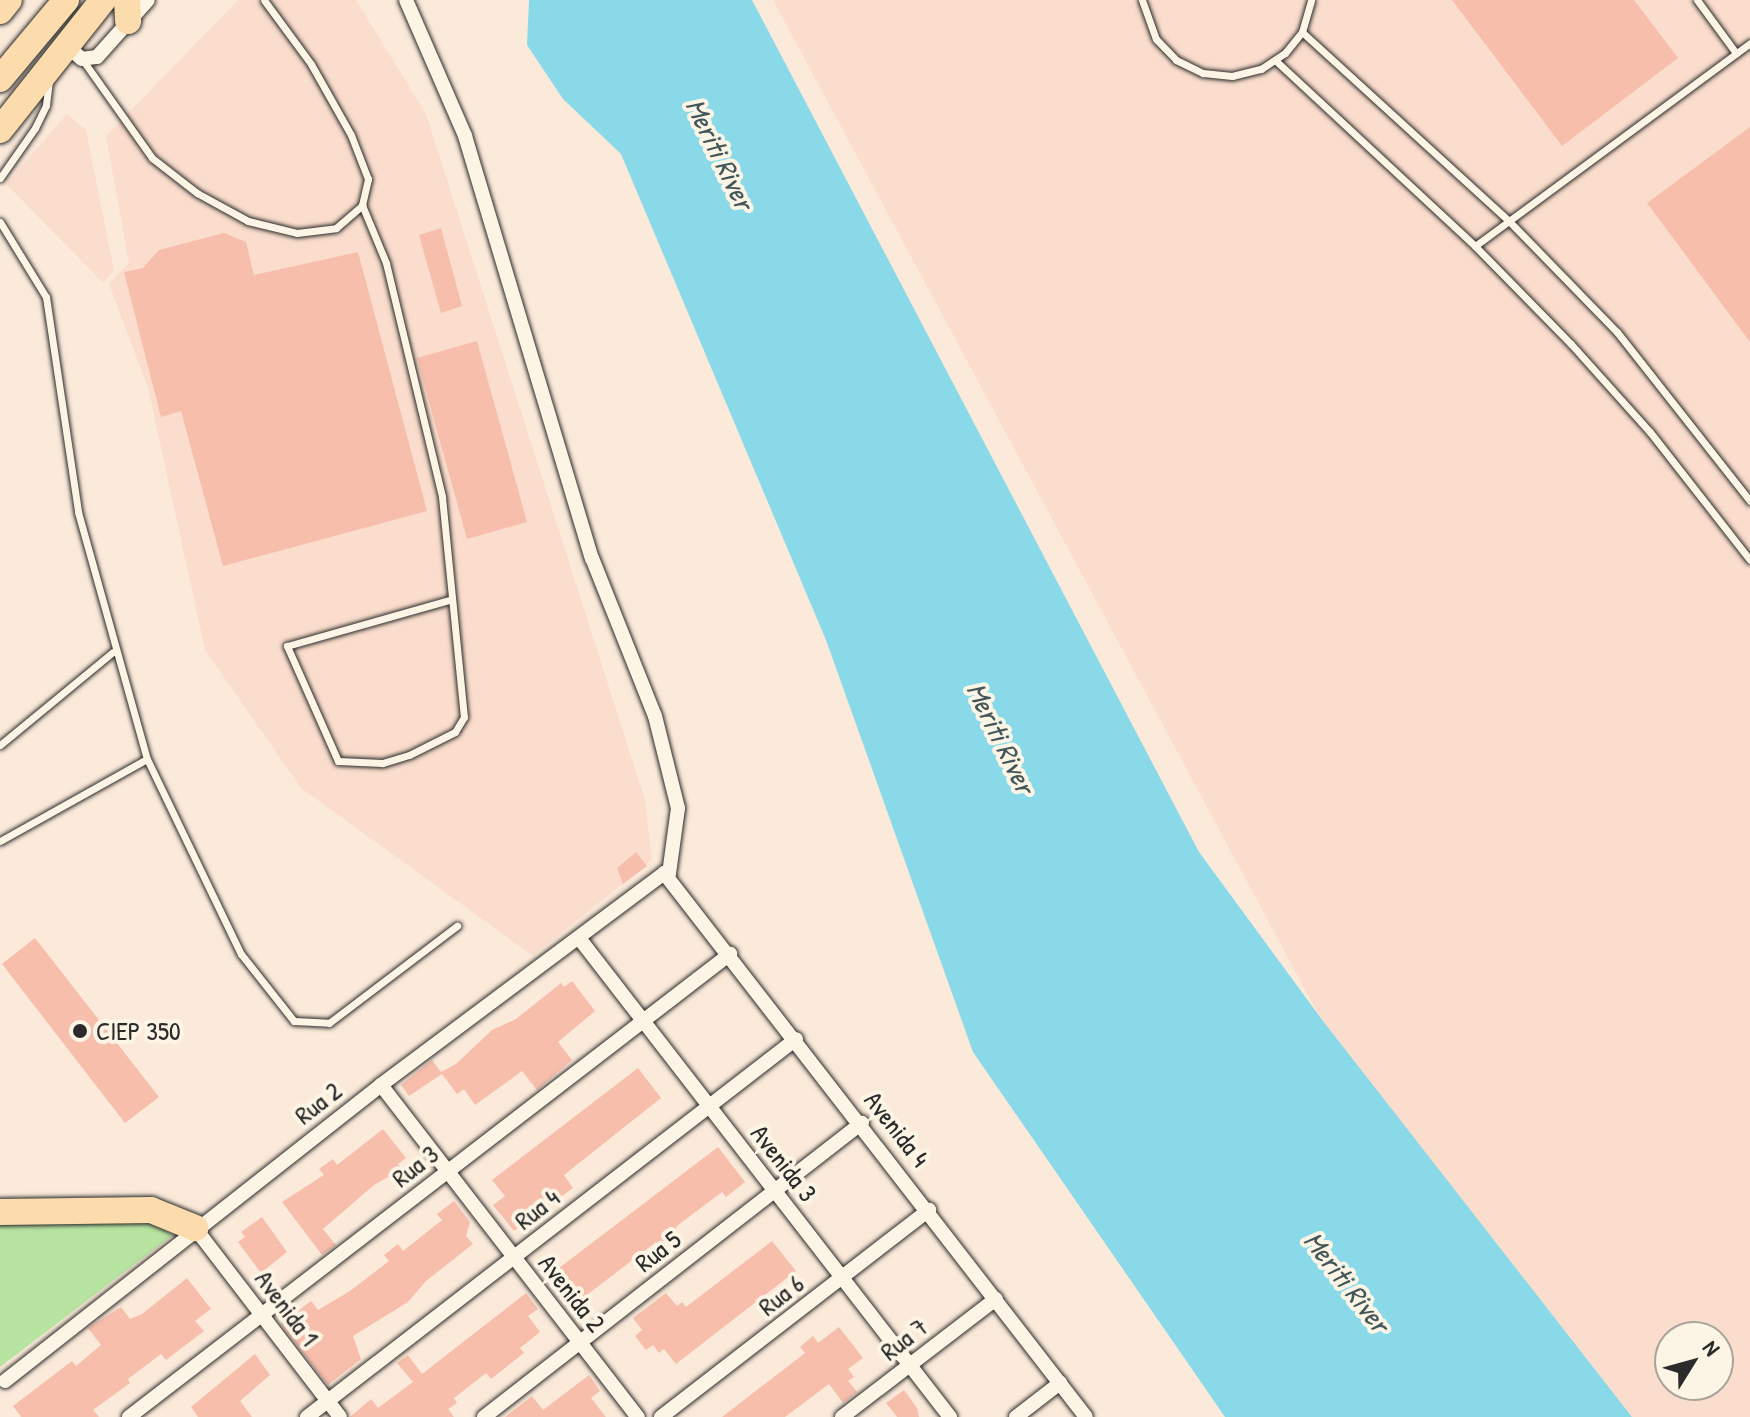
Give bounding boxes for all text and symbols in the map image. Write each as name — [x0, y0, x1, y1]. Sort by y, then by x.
water label: Meriti River — [679, 93, 761, 215]
water label: Meriti River — [960, 677, 1042, 799]
place label: CIEP 350 — [96, 1015, 181, 1047]
marker: CIEP 350 — [71, 1022, 89, 1040]
street label: Rua 2 — [288, 1075, 348, 1131]
street label: Avenida 4 — [858, 1085, 936, 1173]
street label: Avenida 3 — [744, 1118, 824, 1208]
street label: Rua 3 — [386, 1138, 444, 1194]
street label: Rua 4 — [508, 1182, 566, 1236]
street label: Rua 5 — [629, 1224, 687, 1278]
water label: Meriti River — [1297, 1225, 1397, 1339]
street label: Avenida 2 — [532, 1248, 612, 1338]
street label: Avenida 1 — [248, 1264, 326, 1352]
street label: Rua 6 — [752, 1268, 810, 1322]
street label: Rua 7 — [874, 1311, 934, 1367]
north arrow — [1654, 1321, 1734, 1401]
text: N — [1696, 1334, 1727, 1361]

